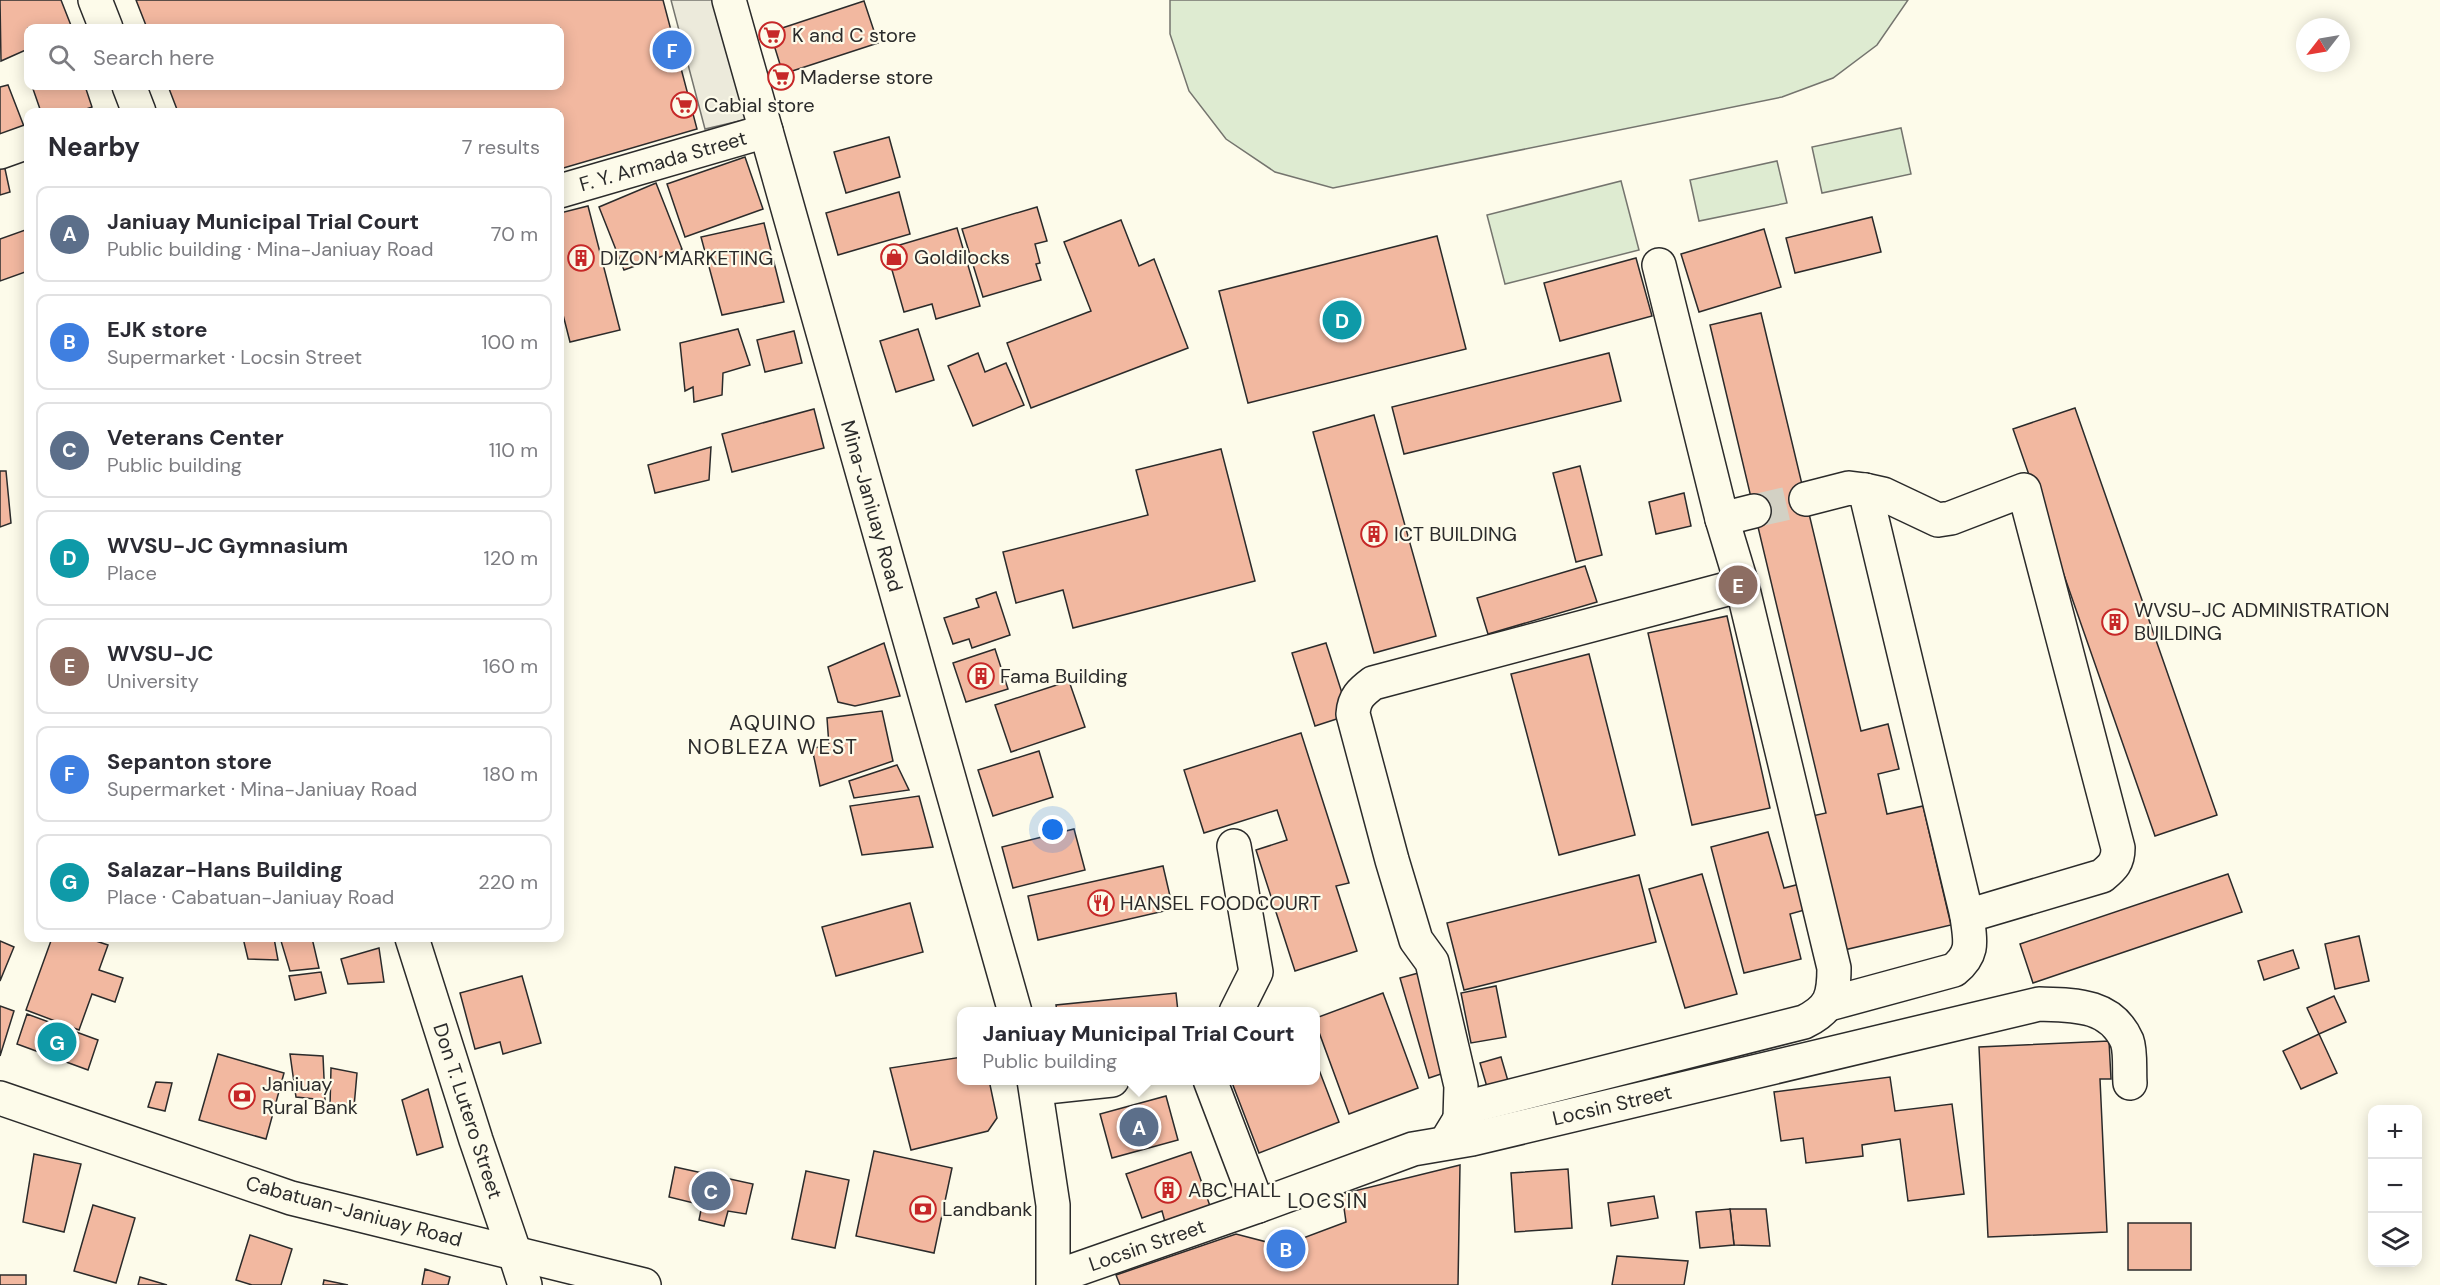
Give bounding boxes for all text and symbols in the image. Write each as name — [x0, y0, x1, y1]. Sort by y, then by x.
north arrow — [2296, 18, 2350, 72]
supermarket icon: K and C store — [757, 20, 787, 50]
place label: K and C store — [792, 22, 916, 48]
search box — [24, 24, 564, 90]
pin: F — [652, 28, 692, 72]
icon: search — [45, 41, 78, 74]
text: Search here — [93, 43, 214, 72]
supermarket icon: Maderse store — [766, 62, 796, 92]
place label: Maderse store — [800, 64, 933, 90]
supermarket icon: Cabial store — [669, 90, 699, 120]
place label: Cabial store — [704, 92, 815, 118]
street label: F. Y. Armada Street — [576, 125, 750, 197]
text: Nearby — [48, 130, 140, 164]
text: 7 results — [462, 134, 540, 160]
text: Janiuay Municipal Trial Court — [107, 207, 419, 236]
text: A — [62, 221, 77, 247]
text: 70 m — [491, 221, 538, 247]
text: Public building · Mina-Janiuay Road — [107, 236, 433, 262]
shop icon: Goldilocks — [879, 242, 909, 272]
building icon: DIZON MARKETING — [566, 243, 596, 273]
place label: Goldilocks — [914, 244, 1010, 270]
place label: DIZON MARKETING — [600, 245, 773, 271]
pin: D — [1322, 298, 1362, 342]
text: EJK store — [107, 315, 207, 344]
text: B — [63, 329, 76, 355]
text: 100 m — [481, 329, 538, 355]
text: Supermarket · Locsin Street — [107, 344, 362, 370]
street label: Mina-Janiuay Road — [835, 417, 909, 595]
text: Veterans Center — [107, 423, 284, 452]
text: C — [62, 437, 77, 463]
text: 110 m — [489, 437, 538, 463]
text: Public building — [107, 452, 242, 478]
building icon: ICT BUILDING — [1359, 519, 1389, 549]
place label: ICT BUILDING — [1394, 521, 1517, 547]
text: WVSU-JC Gymnasium — [107, 531, 348, 560]
text: D — [62, 545, 77, 571]
text: 120 m — [484, 545, 538, 571]
text: Place — [107, 560, 157, 586]
pin: E — [1718, 562, 1758, 608]
place label: WVSU-JC ADMINISTRATION BUILDING — [2134, 597, 2390, 646]
building icon: WVSU-JC ADMINISTRATION BUILDING — [2100, 607, 2130, 637]
text: WVSU-JC — [107, 639, 213, 668]
text: E — [64, 653, 75, 679]
text: 160 m — [482, 653, 538, 679]
building icon: Fama Building — [966, 661, 996, 691]
place label: Fama Building — [1000, 663, 1128, 689]
text: University — [107, 668, 199, 694]
district label: AQUINO NOBLEZA WEST — [687, 709, 859, 761]
text: Sepanton store — [107, 747, 272, 776]
text: F — [64, 761, 75, 787]
text: 180 m — [483, 761, 538, 787]
text: Supermarket · Mina-Janiuay Road — [107, 776, 417, 802]
your location — [1038, 815, 1067, 844]
text: Salazar-Hans Building — [107, 855, 343, 884]
text: G — [62, 869, 77, 895]
text: 220 m — [478, 869, 538, 895]
text: Place · Cabatuan-Janiuay Road — [107, 884, 394, 910]
restaurant icon: HANSEL FOODCOURT — [1086, 888, 1116, 918]
place label: HANSEL FOODCOURT — [1120, 890, 1321, 916]
popup — [957, 1007, 1320, 1085]
text: Janiuay Municipal Trial Court — [982, 1019, 1295, 1048]
pin: G — [38, 1020, 76, 1064]
street label: Don T. Lutero Street — [427, 1020, 509, 1202]
text: Public building — [982, 1048, 1117, 1074]
place label: Janiuay Rural Bank — [262, 1071, 358, 1120]
street label: Locsin Street — [1550, 1079, 1674, 1131]
bank icon: Janiuay Rural Bank — [227, 1081, 257, 1111]
pin: A — [1120, 1104, 1158, 1150]
map controls — [2368, 1105, 2422, 1267]
button: + — [2368, 1105, 2422, 1159]
button: − — [2368, 1159, 2422, 1213]
pin: C — [692, 1168, 730, 1214]
street label: Cabatuan-Janiuay Road — [243, 1170, 465, 1252]
building icon: ABC HALL — [1153, 1175, 1183, 1205]
place label: ABC HALL — [1188, 1177, 1281, 1203]
district label: LOCSIN — [1287, 1187, 1369, 1215]
bank icon: Landbank — [908, 1194, 938, 1224]
place label: Landbank — [942, 1196, 1032, 1222]
street label: Locsin Street — [1085, 1213, 1209, 1277]
button: layers — [2368, 1213, 2422, 1267]
pin: B — [1266, 1226, 1306, 1272]

